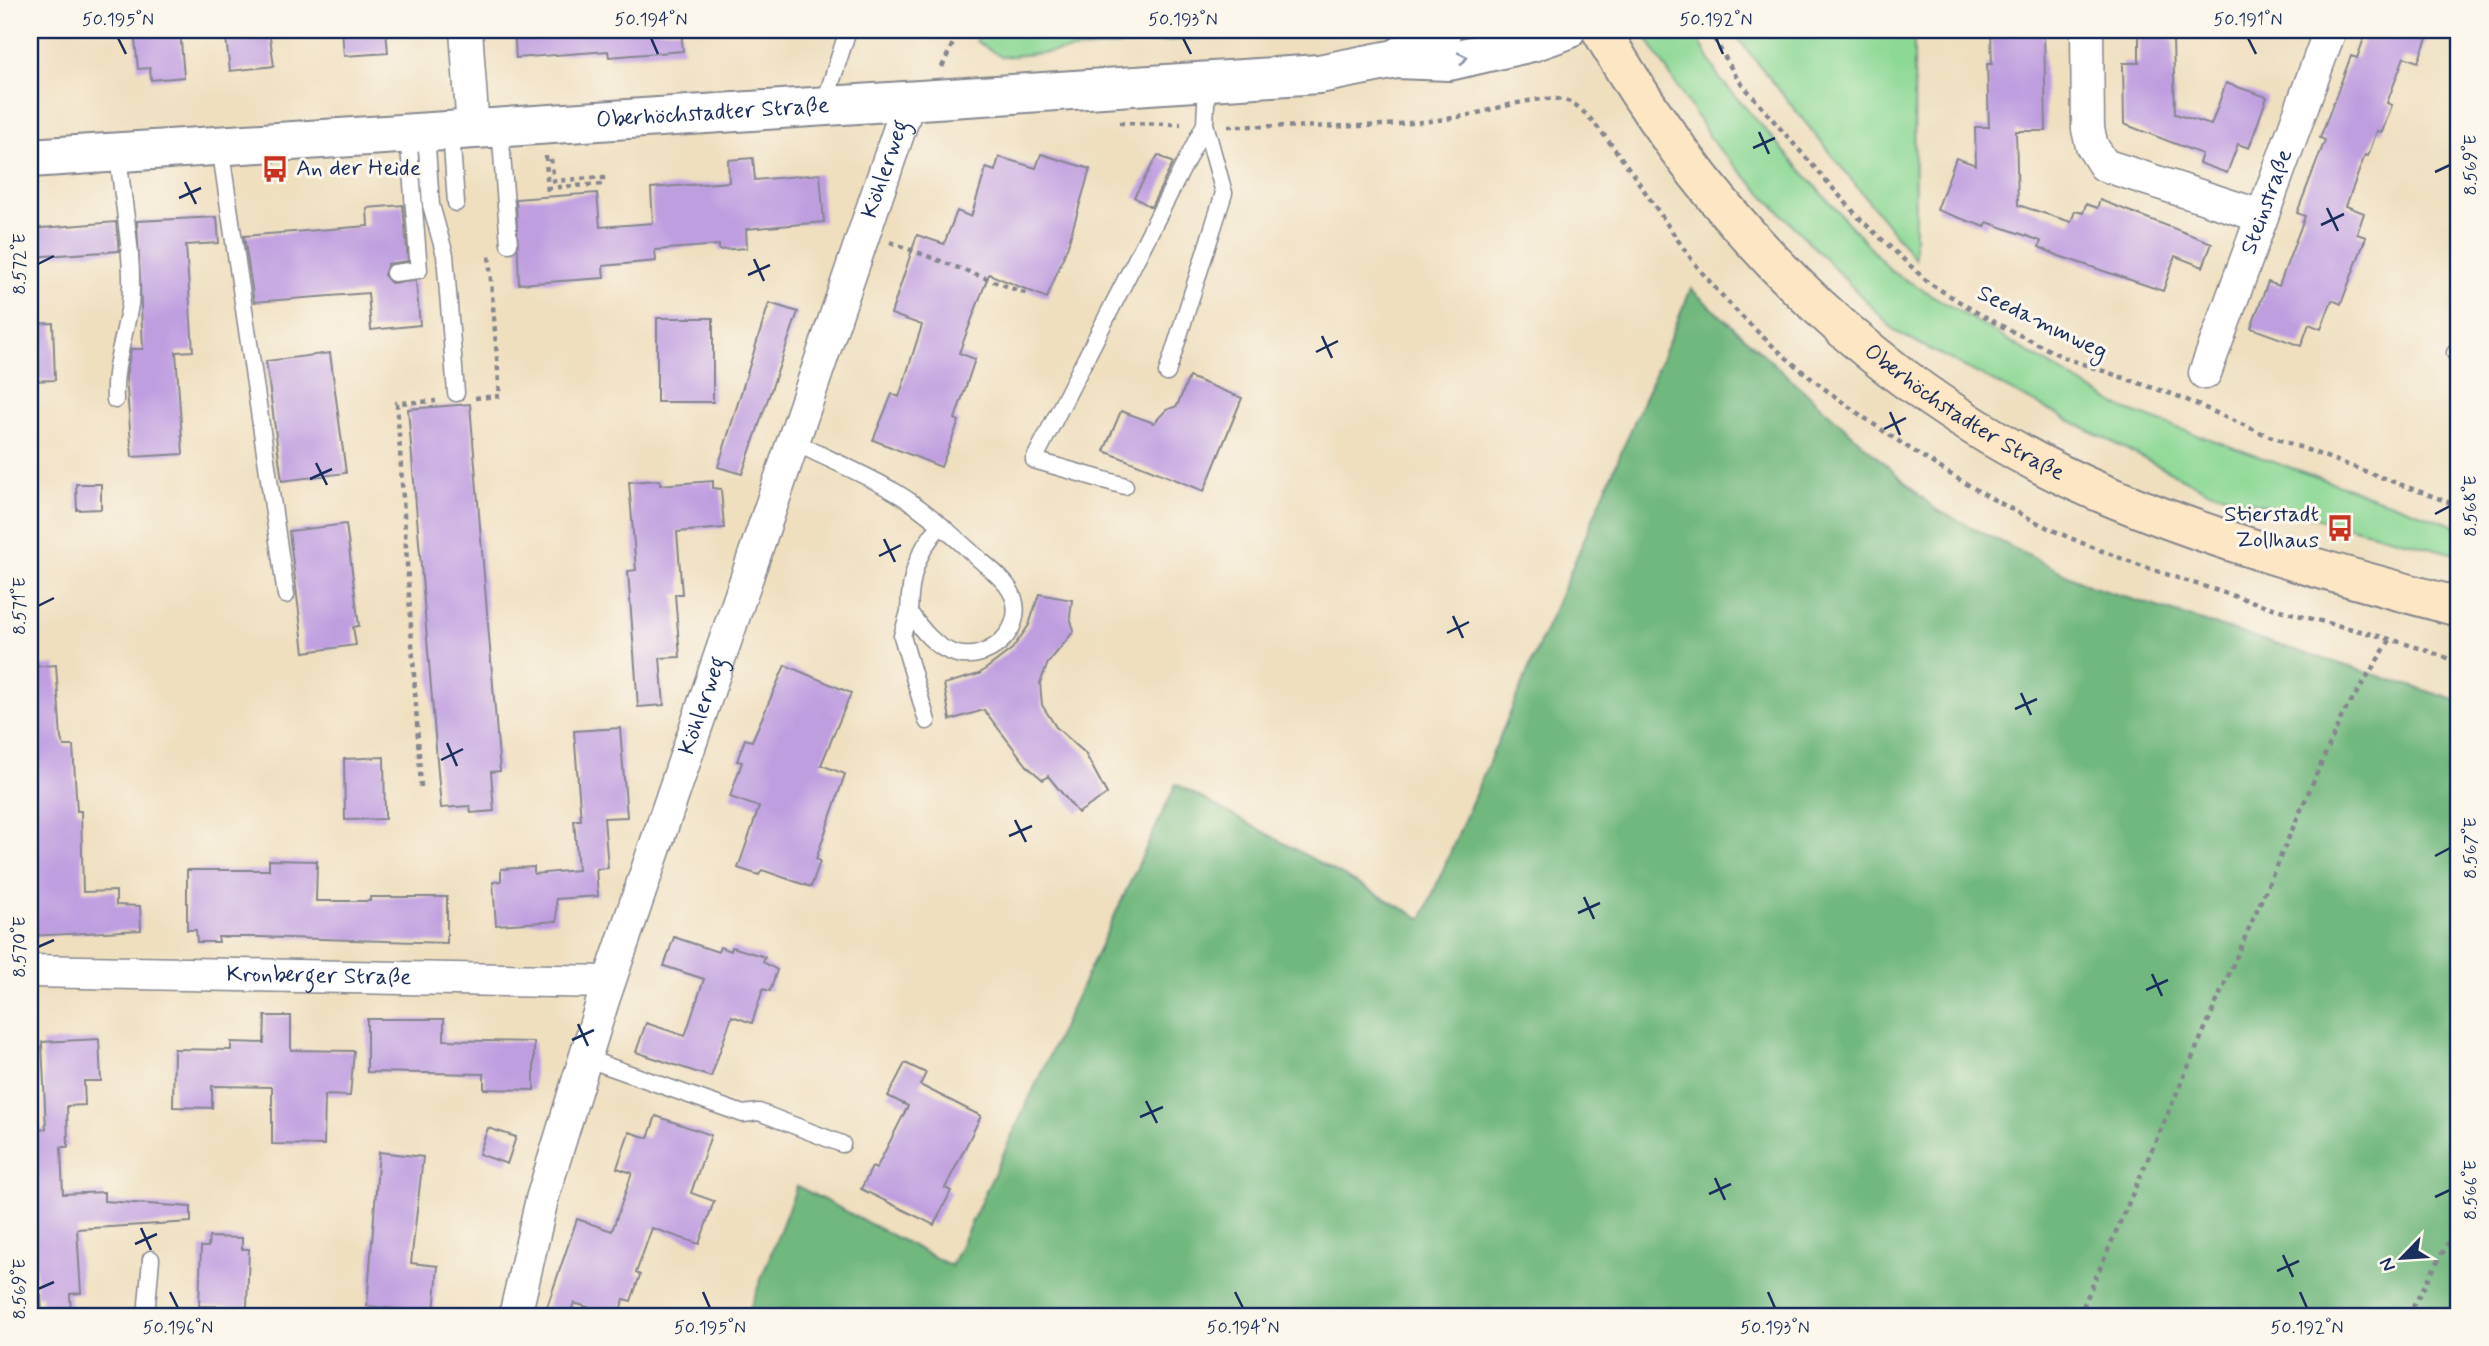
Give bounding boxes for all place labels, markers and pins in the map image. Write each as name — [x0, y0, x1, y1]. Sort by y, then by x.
bus stop icon: An der Heide — [260, 154, 290, 184]
place label: An der Heide — [296, 154, 421, 184]
place label: Stierstadt Zollhaus — [2224, 500, 2319, 556]
bus stop icon: Stierstadt Zollhaus — [2325, 513, 2355, 543]

